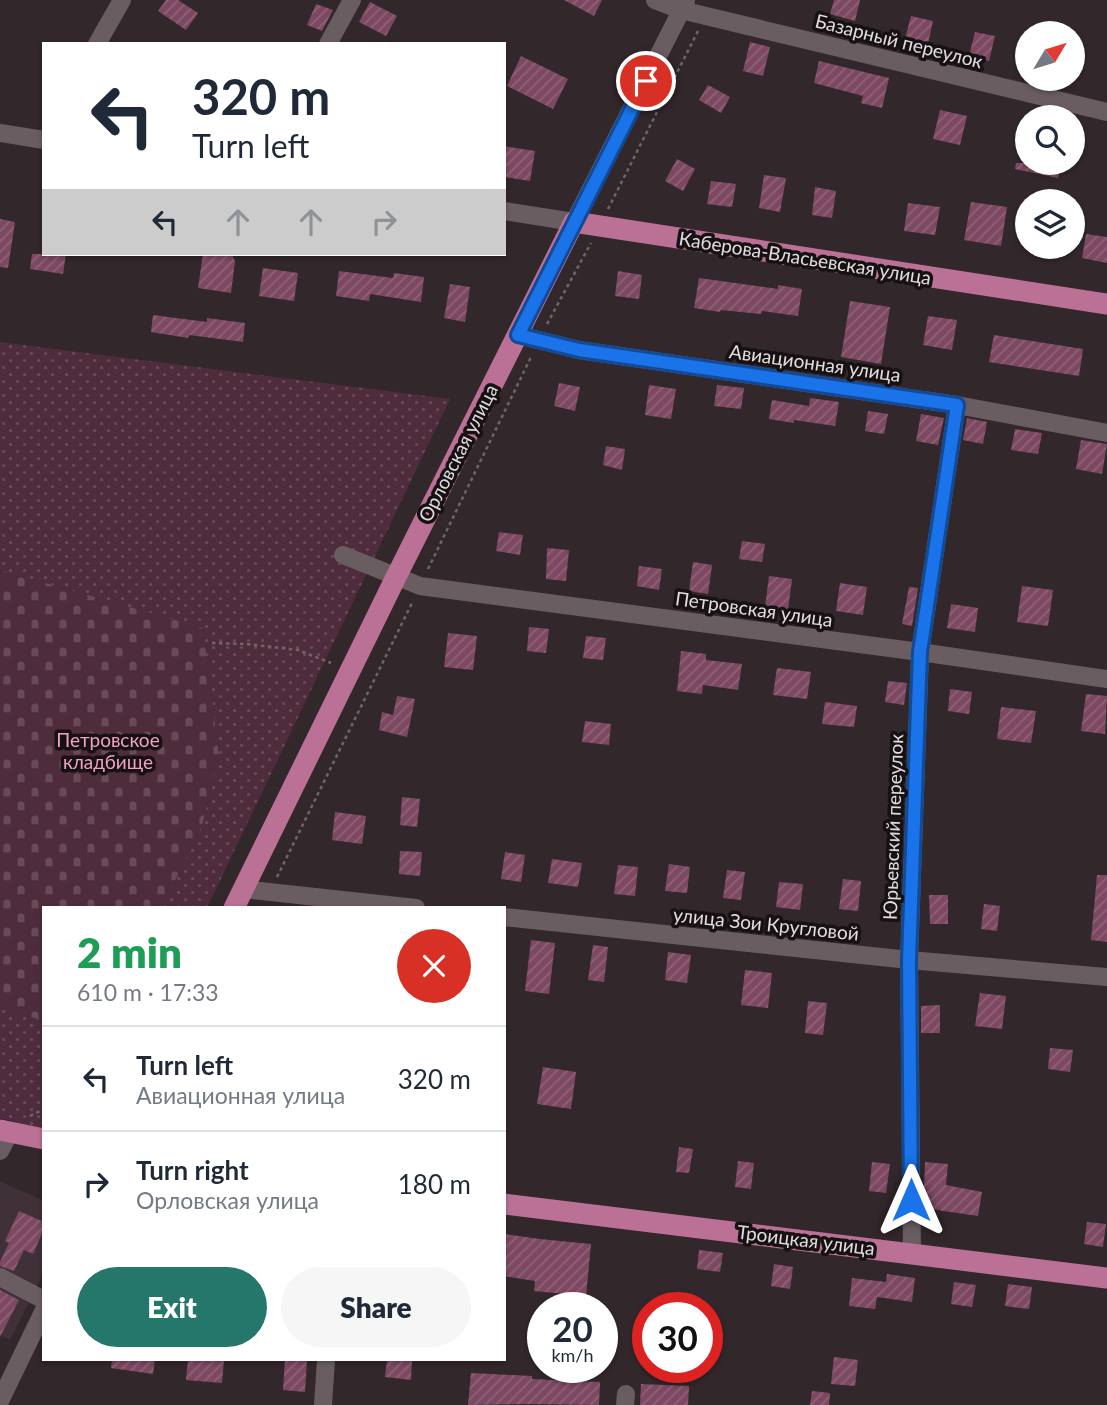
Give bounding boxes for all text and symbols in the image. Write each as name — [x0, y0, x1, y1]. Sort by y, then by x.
street label: Базарный переулок — [813, 9, 985, 72]
north arrow — [1015, 21, 1085, 91]
map controls — [1015, 21, 1085, 259]
pin — [616, 51, 676, 111]
icon: arrive — [627, 62, 665, 100]
text: 320 m — [192, 67, 330, 125]
icon: left — [77, 70, 168, 161]
button: search — [1015, 105, 1085, 175]
text: Turn left — [192, 126, 309, 165]
button: layers — [1015, 189, 1085, 259]
icon: left — [146, 203, 184, 241]
icon: ahead — [219, 203, 257, 241]
icon: ahead — [292, 203, 330, 241]
icon: right — [365, 203, 403, 241]
street label: Каберова-Власьевская улица — [677, 226, 933, 289]
street label: Авиационная улица — [728, 339, 902, 386]
street label: Орловская улица — [413, 380, 502, 525]
street label: Петровская улица — [674, 586, 834, 631]
park label: Петровское кладбище — [56, 728, 160, 773]
street label: Юрьевский переулок — [878, 733, 907, 920]
street label: улица Зои Кругловой — [672, 902, 860, 945]
text: 2 min — [77, 927, 182, 977]
button: close — [397, 929, 471, 1003]
text: 610 m · 17:33 — [77, 978, 219, 1006]
text: Turn left — [136, 1049, 233, 1081]
icon: left — [77, 1060, 115, 1098]
text: 320 m — [398, 1063, 471, 1095]
text: Авиационная улица — [136, 1081, 345, 1109]
text: Turn right — [136, 1154, 249, 1186]
position arrow — [874, 1163, 948, 1237]
icon: right — [77, 1165, 115, 1203]
text: 180 m — [398, 1168, 471, 1200]
text: Орловская улица — [136, 1186, 319, 1214]
street label: Троицкая улица — [736, 1220, 876, 1259]
button: Exit — [77, 1267, 267, 1347]
button: Share — [281, 1267, 471, 1347]
speed limit sign: 30 — [632, 1292, 723, 1383]
text: 20 — [552, 1307, 593, 1349]
text: km/h — [551, 1344, 594, 1366]

